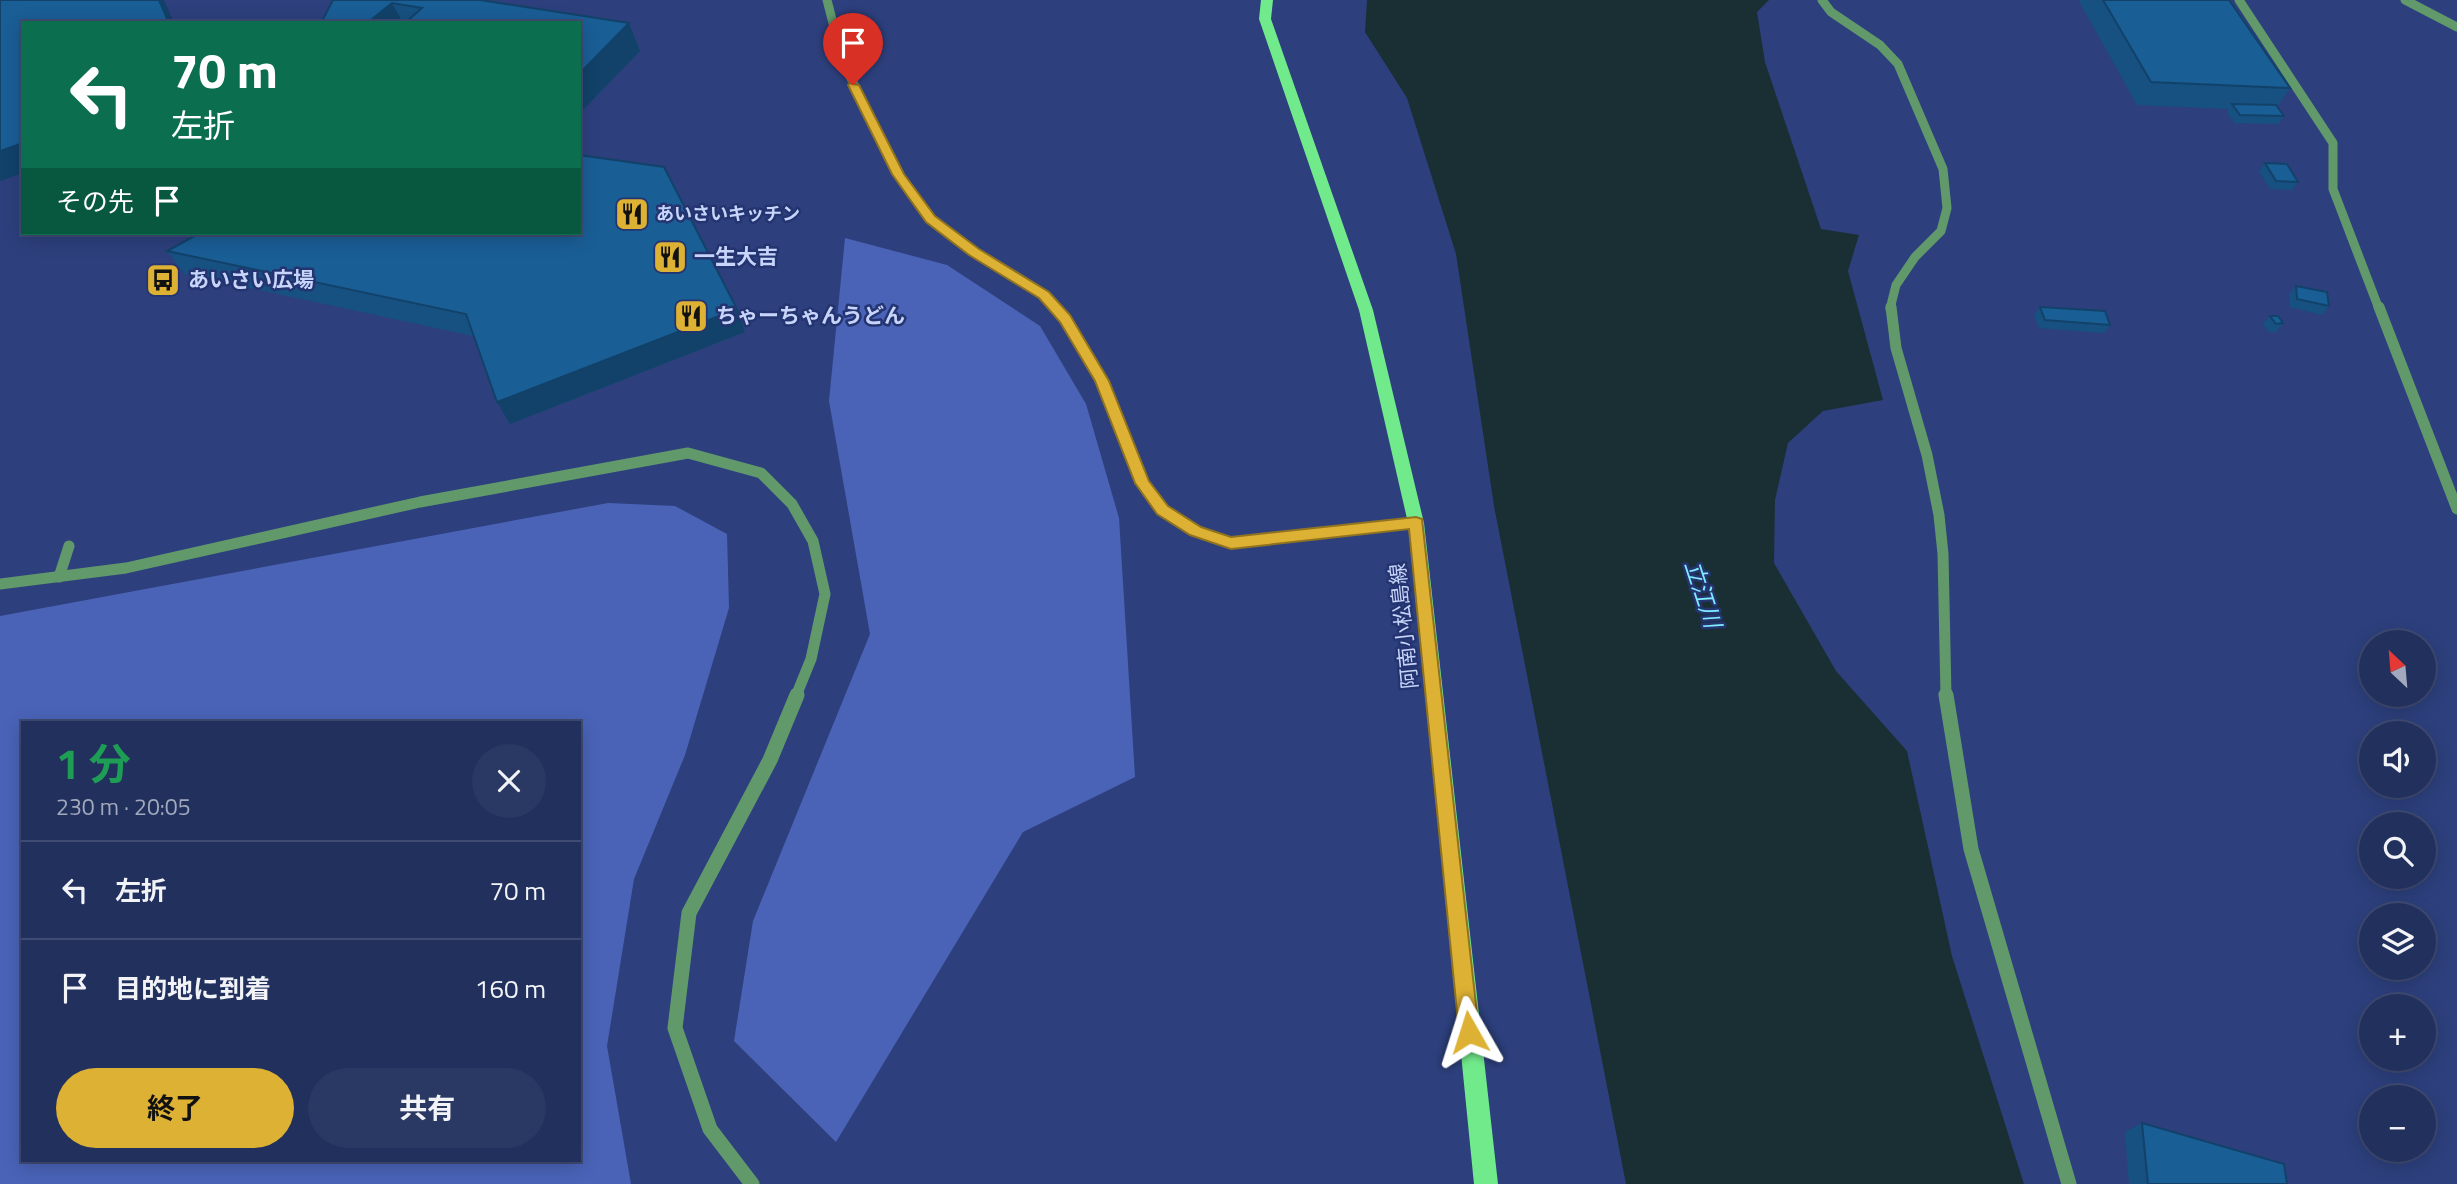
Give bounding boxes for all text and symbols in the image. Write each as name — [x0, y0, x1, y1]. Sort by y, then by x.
pin — [823, 13, 883, 85]
icon: arrive — [834, 24, 872, 62]
text: 70 m — [171, 32, 278, 107]
icon: left — [56, 49, 147, 140]
text: 左折 — [171, 101, 235, 149]
text: その先 — [56, 182, 134, 221]
icon: arrive — [148, 182, 186, 220]
restaurant icon: あいさいキッチン — [613, 195, 651, 233]
place label: あいさいキッチン — [656, 200, 800, 227]
restaurant icon: 一生大吉 — [651, 238, 689, 276]
place label: 一生大吉 — [694, 240, 778, 272]
bus stop icon: あいさい広場 — [144, 261, 182, 299]
place label: あいさい広場 — [188, 263, 314, 295]
restaurant icon: ちゃーちゃんうどん — [672, 297, 710, 335]
place label: ちゃーちゃんうどん — [716, 299, 905, 331]
water label: 立江川 — [1676, 556, 1732, 635]
street label: 阿南小松島線 — [1381, 562, 1426, 690]
north arrow — [2359, 630, 2436, 707]
map controls — [2359, 630, 2436, 1162]
button: sound — [2359, 721, 2436, 798]
text: 1 分 — [56, 731, 131, 795]
button: close — [472, 744, 546, 818]
text: 230 m · 20:05 — [56, 789, 191, 824]
button: search — [2359, 812, 2436, 889]
icon: left — [56, 871, 94, 909]
text: 左折 — [115, 871, 167, 910]
text: 70 m — [489, 871, 546, 910]
button: layers — [2359, 903, 2436, 980]
icon: arrive — [56, 969, 94, 1007]
text: 目的地に到着 — [115, 969, 271, 1008]
text: 160 m — [475, 969, 546, 1008]
button: + — [2359, 994, 2436, 1071]
position arrow — [1432, 995, 1506, 1069]
button: 終了 — [56, 1068, 294, 1148]
button: 共有 — [308, 1068, 546, 1148]
button: − — [2359, 1085, 2436, 1162]

